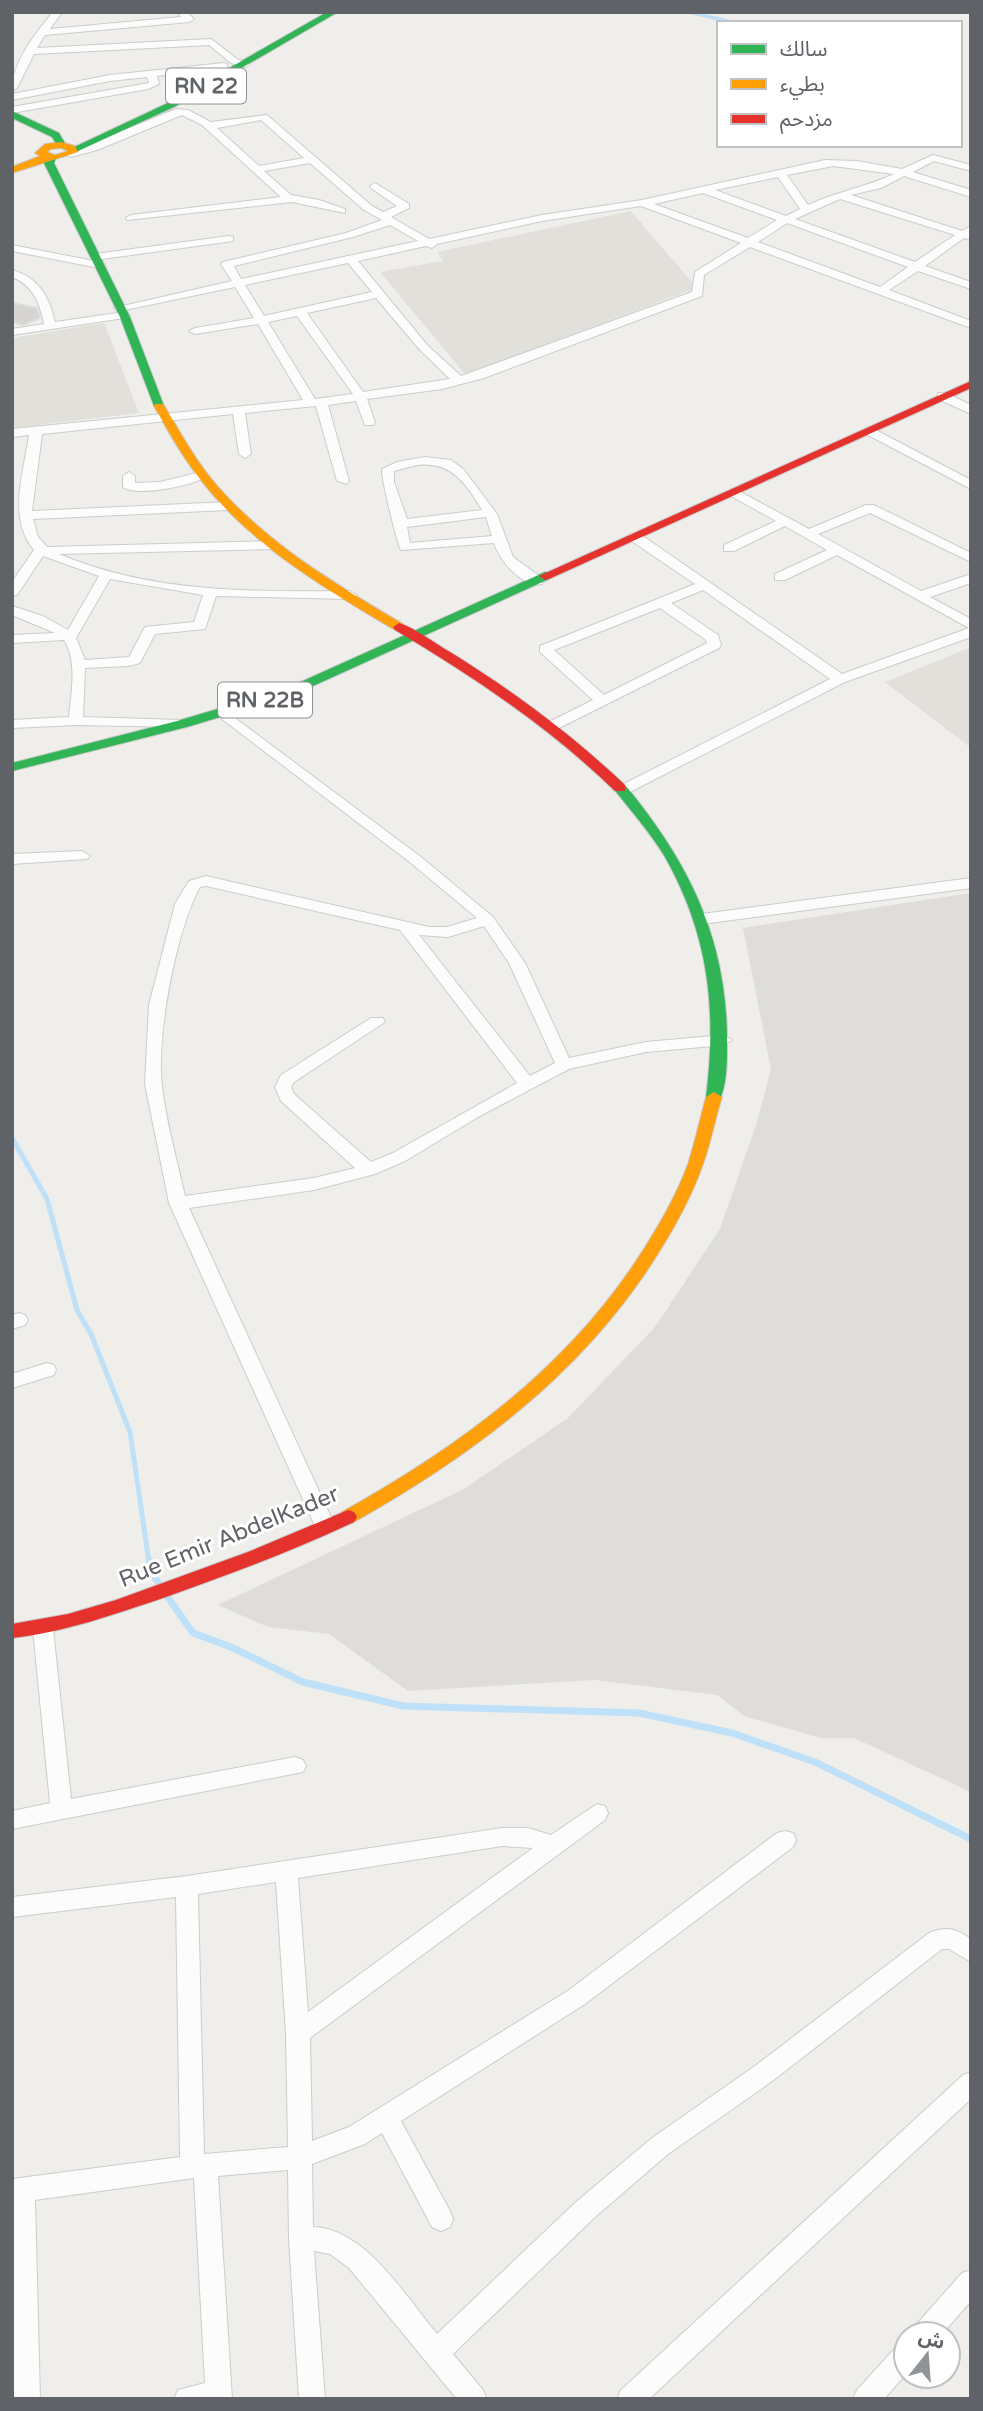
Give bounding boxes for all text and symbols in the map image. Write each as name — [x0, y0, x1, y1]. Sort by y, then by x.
legend — [717, 21, 962, 147]
text: سالك — [780, 37, 827, 62]
road number: RN 22 — [166, 68, 246, 104]
text: بطيء — [780, 72, 825, 100]
text: مزدحم — [780, 107, 833, 134]
road number: RN 22B — [218, 682, 312, 718]
street label: Rue Emir AbdelKader — [115, 1480, 343, 1594]
north arrow — [892, 2320, 962, 2390]
text: ش — [916, 2325, 947, 2354]

